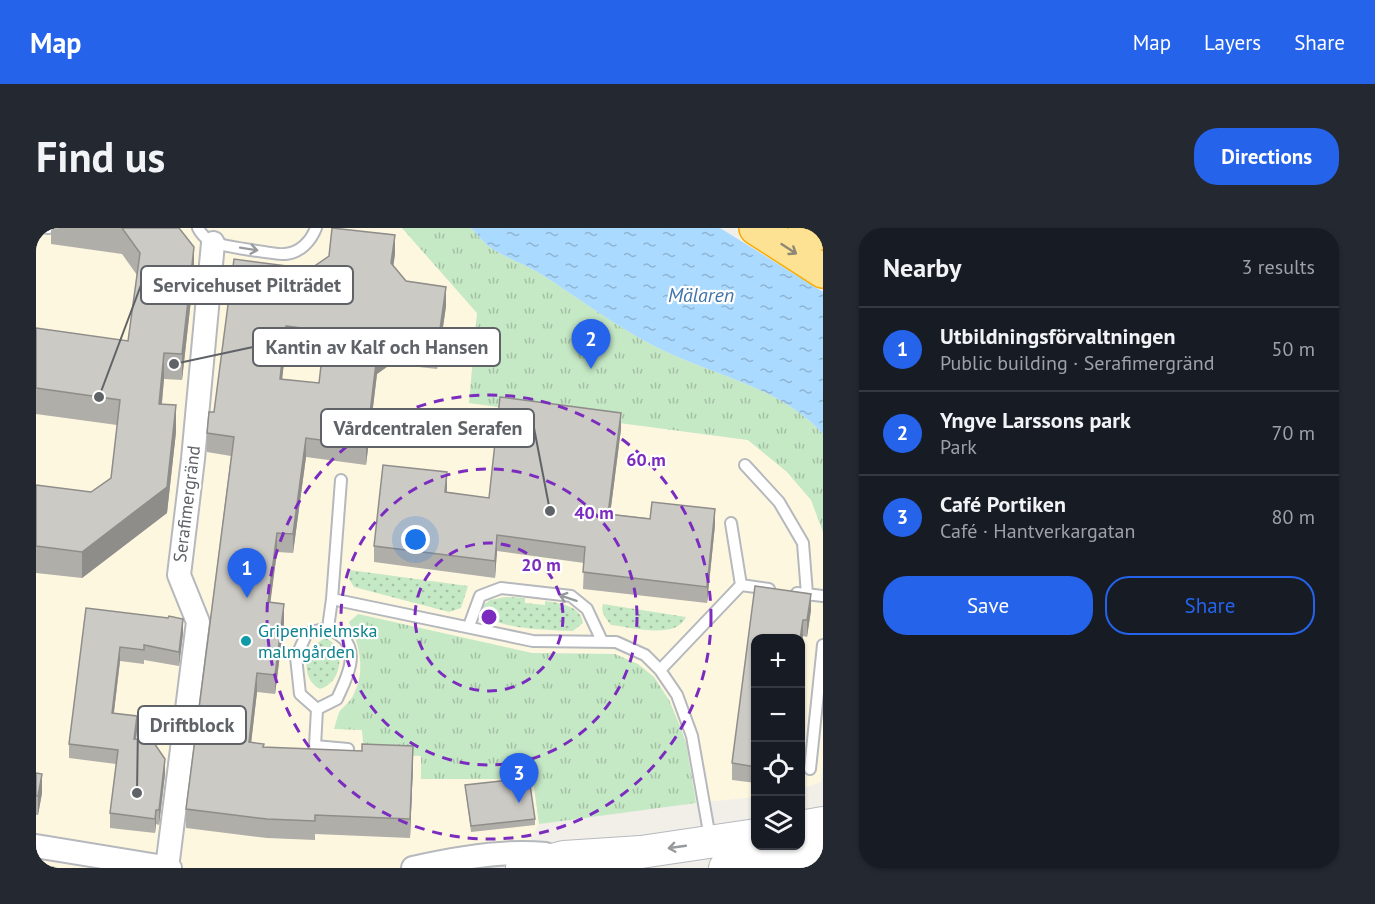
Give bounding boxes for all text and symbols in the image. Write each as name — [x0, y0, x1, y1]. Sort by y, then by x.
text: Map — [30, 24, 81, 61]
text: Map — [1133, 29, 1171, 56]
text: Layers — [1204, 29, 1261, 56]
text: Share — [1294, 29, 1345, 56]
button: Directions — [1194, 128, 1339, 185]
text: Find us — [36, 129, 165, 184]
one-way arrow — [239, 243, 258, 254]
one-way arrow — [781, 243, 798, 256]
text: Nearby — [883, 251, 961, 284]
text: 3 results — [1242, 254, 1315, 280]
callout: Servicehuset Pilträdet — [141, 266, 353, 304]
text: Servicehuset Pilträdet — [153, 272, 341, 298]
water label: Mälaren — [668, 282, 734, 308]
pin: 2 — [572, 320, 610, 369]
text: Utbildningsförvaltningen — [940, 322, 1175, 350]
callout: Kantin av Kalf och Hansen — [253, 328, 500, 366]
text: Kantin av Kalf och Hansen — [266, 334, 488, 360]
text: 1 — [897, 336, 908, 362]
text: 50 m — [1272, 336, 1315, 362]
text: Public building · Serafimergränd — [940, 350, 1214, 376]
text: Yngve Larssons park — [940, 406, 1131, 434]
callout: Vårdcentralen Serafen — [321, 409, 534, 447]
text: Vårdcentralen Serafen — [332, 415, 523, 441]
text: 2 — [897, 420, 908, 446]
text: 70 m — [1272, 420, 1315, 446]
text: Park — [940, 434, 977, 460]
street label: Serafimergränd — [168, 444, 205, 564]
text: 60 m — [626, 448, 666, 471]
text: Café Portiken — [940, 490, 1066, 518]
text: 40 m — [574, 501, 614, 524]
text: 3 — [897, 504, 908, 530]
text: 80 m — [1272, 504, 1315, 530]
text: Café · Hantverkargatan — [940, 518, 1135, 544]
your location — [401, 525, 430, 554]
pin: 1 — [228, 548, 266, 598]
text: 20 m — [521, 553, 561, 576]
button: Save — [883, 576, 1093, 635]
button: Share — [1105, 576, 1315, 635]
one-way arrow — [559, 591, 577, 602]
centre of rings — [479, 607, 499, 627]
place label: Gripenhielmska malmgården — [258, 619, 378, 663]
marker: Gripenhielmska malmgården — [239, 634, 253, 648]
map controls — [751, 634, 805, 850]
button: + — [751, 634, 805, 688]
button: − — [751, 688, 805, 742]
callout: Driftblock — [138, 706, 246, 744]
text: Driftblock — [150, 712, 234, 738]
button: locate — [751, 742, 805, 796]
pin: 3 — [500, 754, 538, 803]
button: layers — [751, 796, 805, 850]
one-way arrow — [668, 842, 687, 853]

